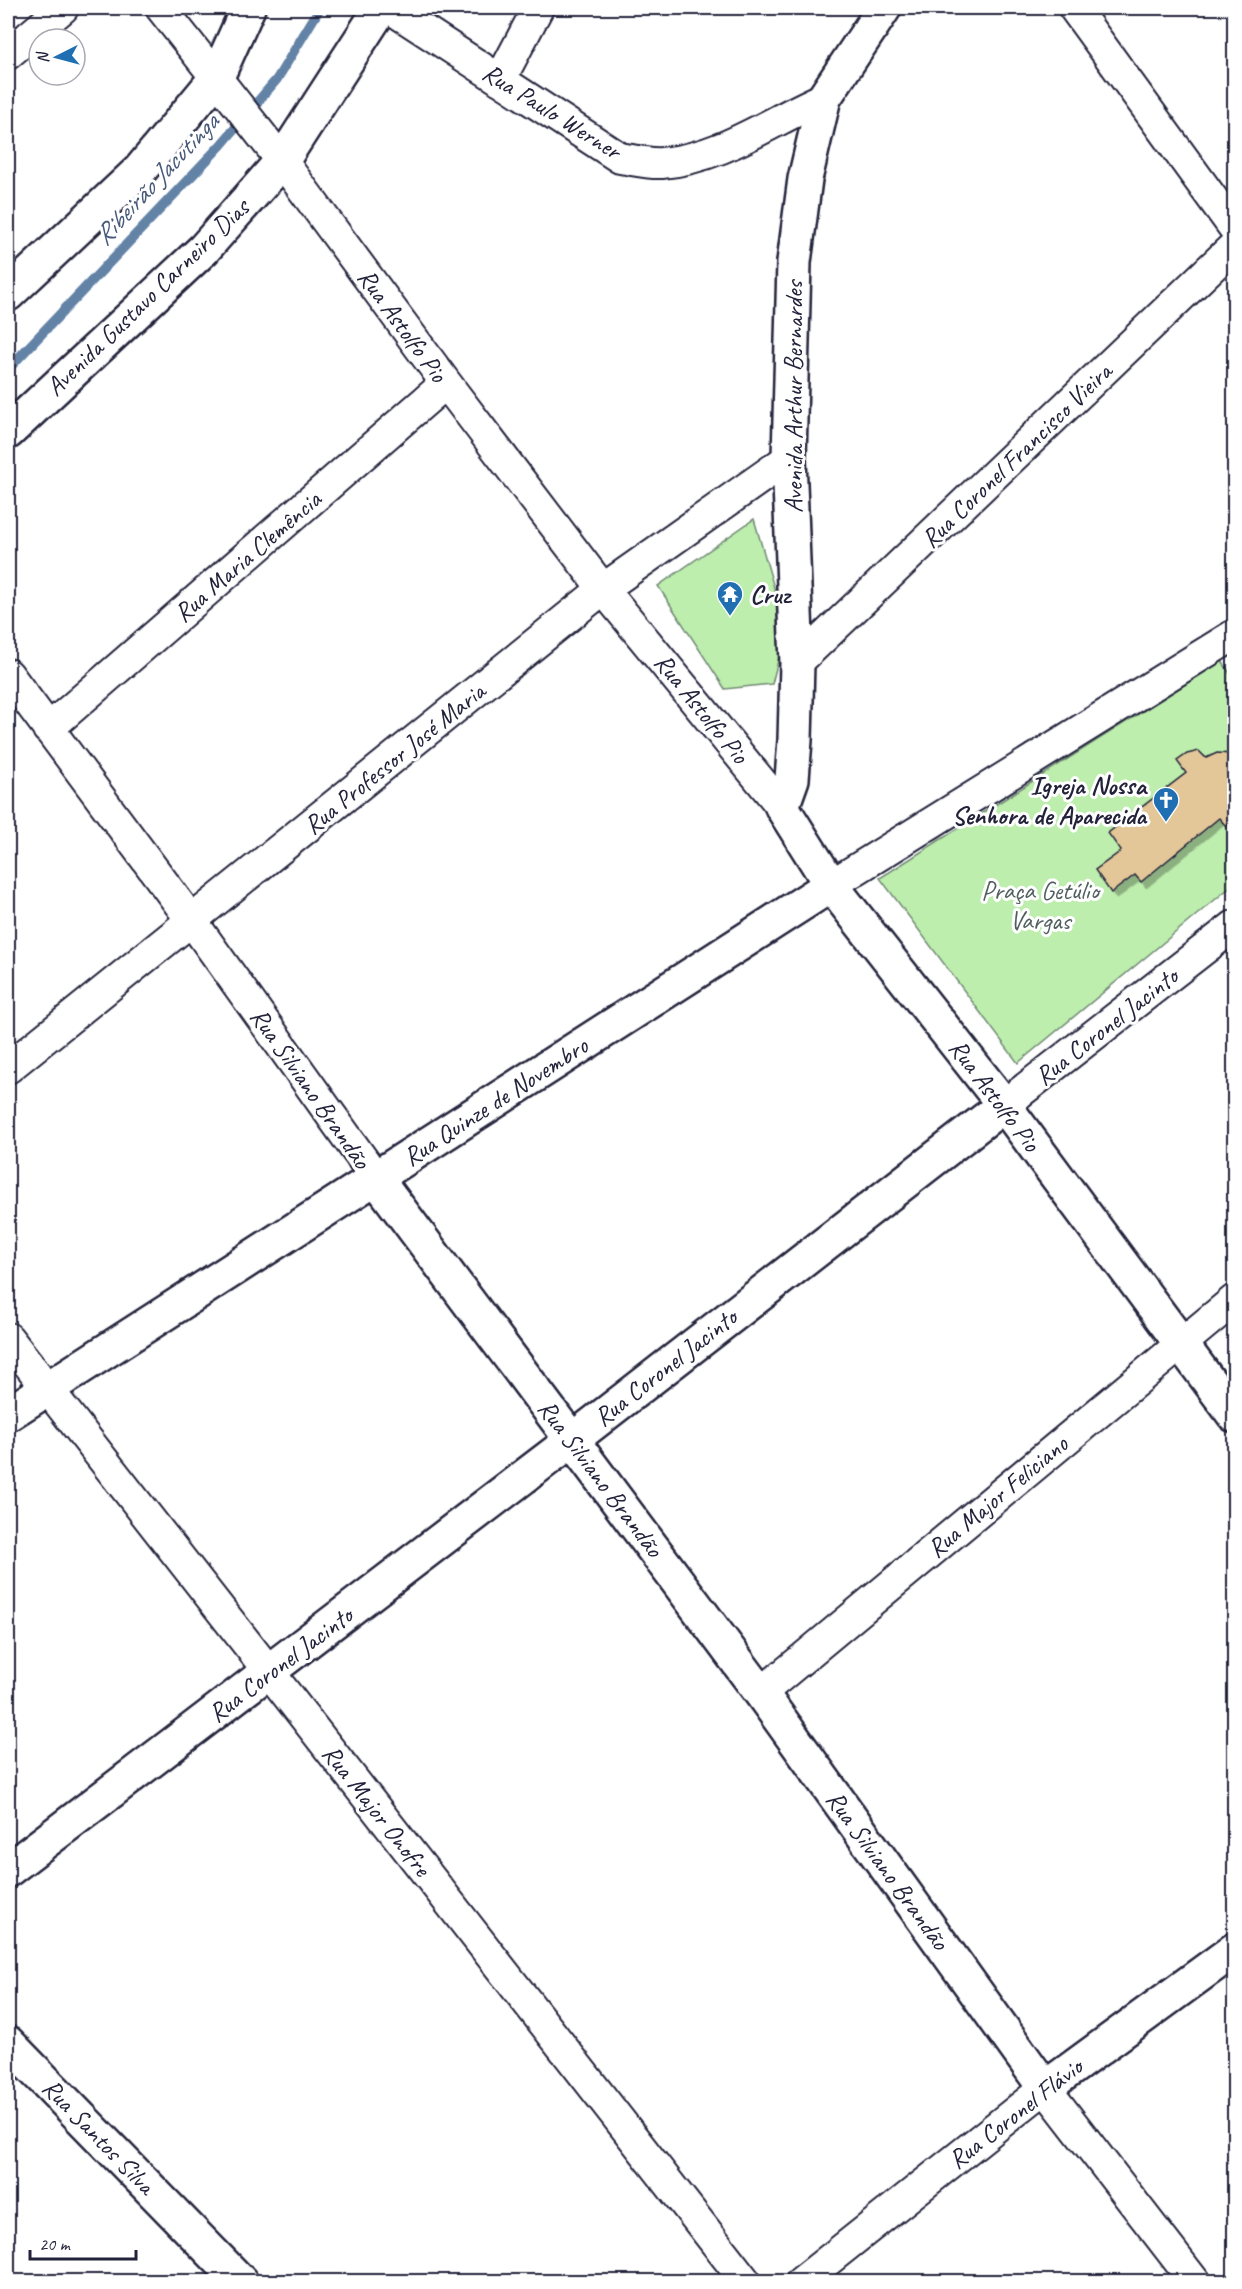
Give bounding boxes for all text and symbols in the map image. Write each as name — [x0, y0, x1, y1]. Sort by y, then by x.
north arrow — [27, 27, 87, 87]
text: N — [32, 49, 54, 64]
street label: Rua Paulo Werner — [476, 56, 629, 168]
water label: Ribeirão Jacutinga — [86, 104, 227, 252]
street label: Avenida Gustavo Carneiro Dias — [39, 190, 258, 403]
street label: Rua Astolfo Pio — [350, 262, 456, 390]
street label: Avenida Arthur Bernardes — [777, 279, 810, 513]
street label: Rua Coronel Francisco Vieira — [914, 354, 1120, 555]
street label: Rua Maria Clemência — [167, 482, 329, 629]
place label: Cruz — [750, 578, 792, 611]
temple icon: Cruz — [715, 579, 745, 617]
street label: Rua Astolfo Pio — [647, 646, 757, 772]
street label: Rua Professor José Maria — [297, 674, 494, 842]
place label: Igreja Nossa Senhora de Aparecida — [952, 769, 1148, 832]
church icon: Igreja Nossa Senhora de Aparecida — [1151, 785, 1181, 823]
park label: Praça Getúlio Vargas — [981, 874, 1101, 937]
street label: Rua Coronel Jacinto — [1028, 958, 1187, 1093]
street label: Rua Silviano Brandão — [243, 1001, 379, 1177]
street label: Rua Quinze de Novembro — [397, 1028, 596, 1174]
street label: Rua Astolfo Pio — [942, 1032, 1049, 1160]
street label: Rua Coronel Jacinto — [587, 1299, 746, 1434]
street label: Rua Silviano Brandão — [531, 1393, 672, 1565]
street label: Rua Major Feliciano — [920, 1427, 1076, 1565]
street label: Rua Coronel Jacinto — [201, 1598, 361, 1730]
street label: Rua Major Onofre — [315, 1738, 439, 1884]
street label: Rua Silviano Brandão — [819, 1784, 958, 1958]
street label: Rua Coronel Flávio — [941, 2049, 1091, 2176]
street label: Rua Santos Silva — [35, 2071, 164, 2203]
scale bar — [30, 2223, 136, 2261]
text: 20 m — [39, 2233, 72, 2255]

